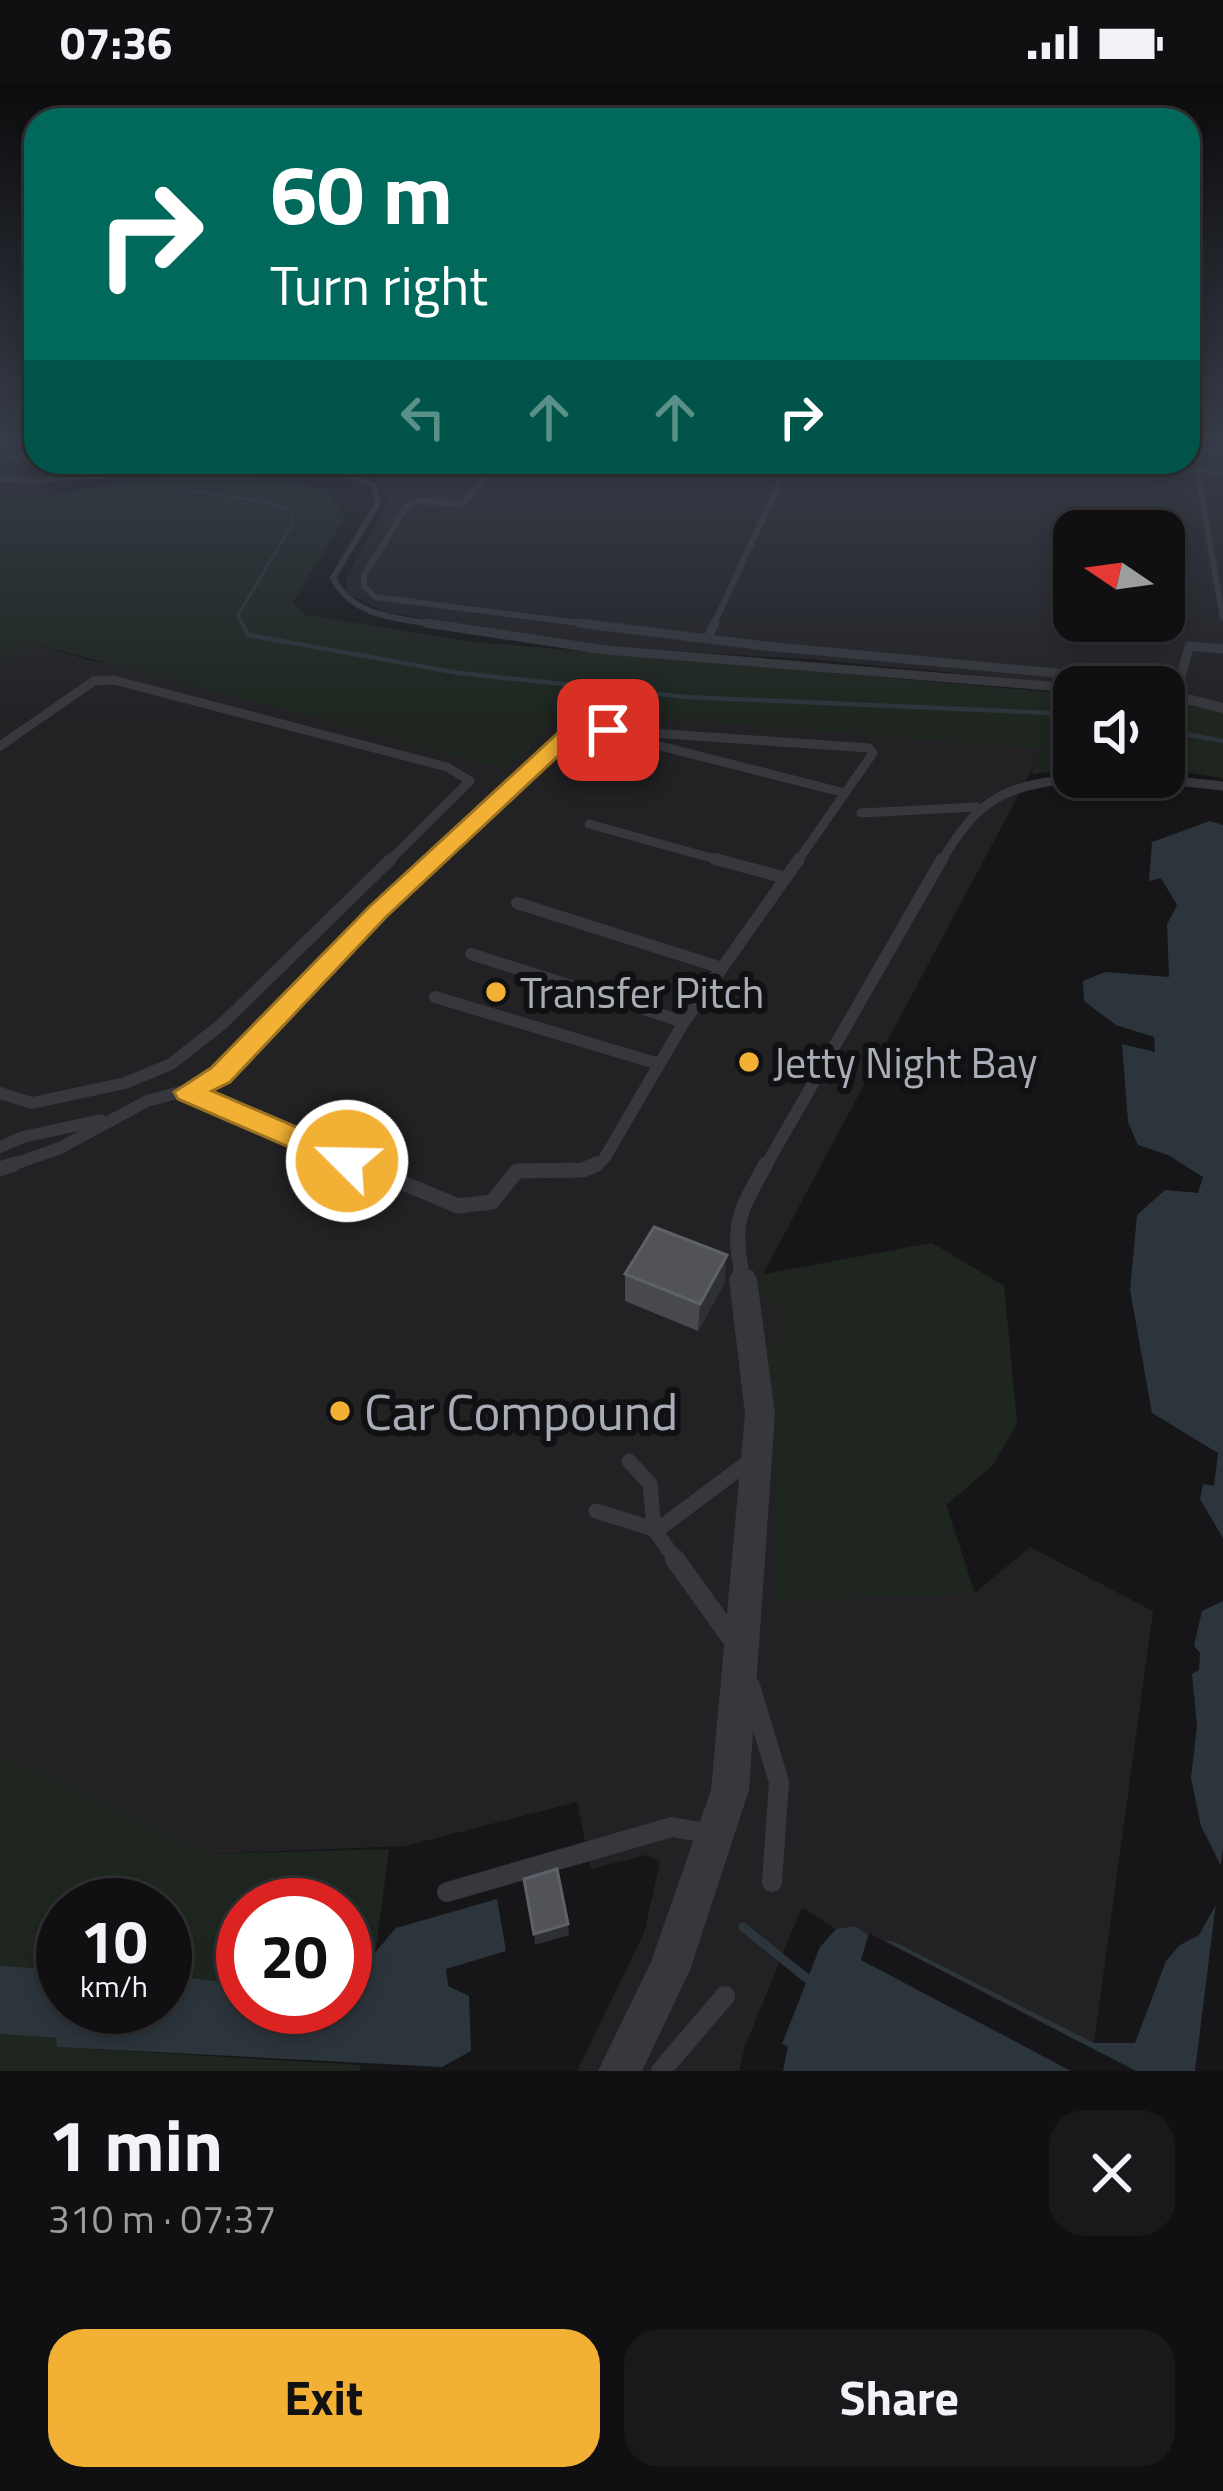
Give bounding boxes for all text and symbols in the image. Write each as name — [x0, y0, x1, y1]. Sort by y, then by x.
text: 07:36 — [60, 8, 172, 76]
text: 60 m — [270, 129, 453, 257]
icon: right — [72, 156, 228, 312]
text: Turn right — [270, 244, 488, 326]
icon: left — [390, 384, 456, 450]
icon: ahead — [516, 384, 582, 450]
icon: ahead — [642, 384, 708, 450]
icon: right — [768, 384, 834, 450]
north arrow — [1053, 510, 1185, 642]
map controls — [1053, 510, 1185, 798]
button: sound — [1053, 666, 1185, 798]
pin — [557, 679, 659, 781]
icon: arrive — [575, 697, 641, 763]
place label: Transfer Pitch — [520, 960, 764, 1024]
marker: Transfer Pitch — [483, 979, 509, 1005]
place label: Jetty Night Bay — [773, 1030, 1038, 1094]
marker: Jetty Night Bay — [736, 1049, 762, 1075]
position arrow — [284, 1098, 410, 1224]
place label: Car Compound — [364, 1372, 678, 1450]
marker: Car Compound — [327, 1398, 353, 1424]
speed limit sign: 20 — [216, 1878, 372, 2034]
text: 10 — [80, 1895, 148, 1986]
text: km/h — [80, 1963, 148, 2009]
text: 1 min — [48, 2089, 223, 2199]
button: close — [1049, 2110, 1175, 2236]
text: 310 m · 07:37 — [48, 2189, 276, 2248]
button: Exit — [48, 2329, 600, 2467]
button: Share — [624, 2329, 1175, 2467]

